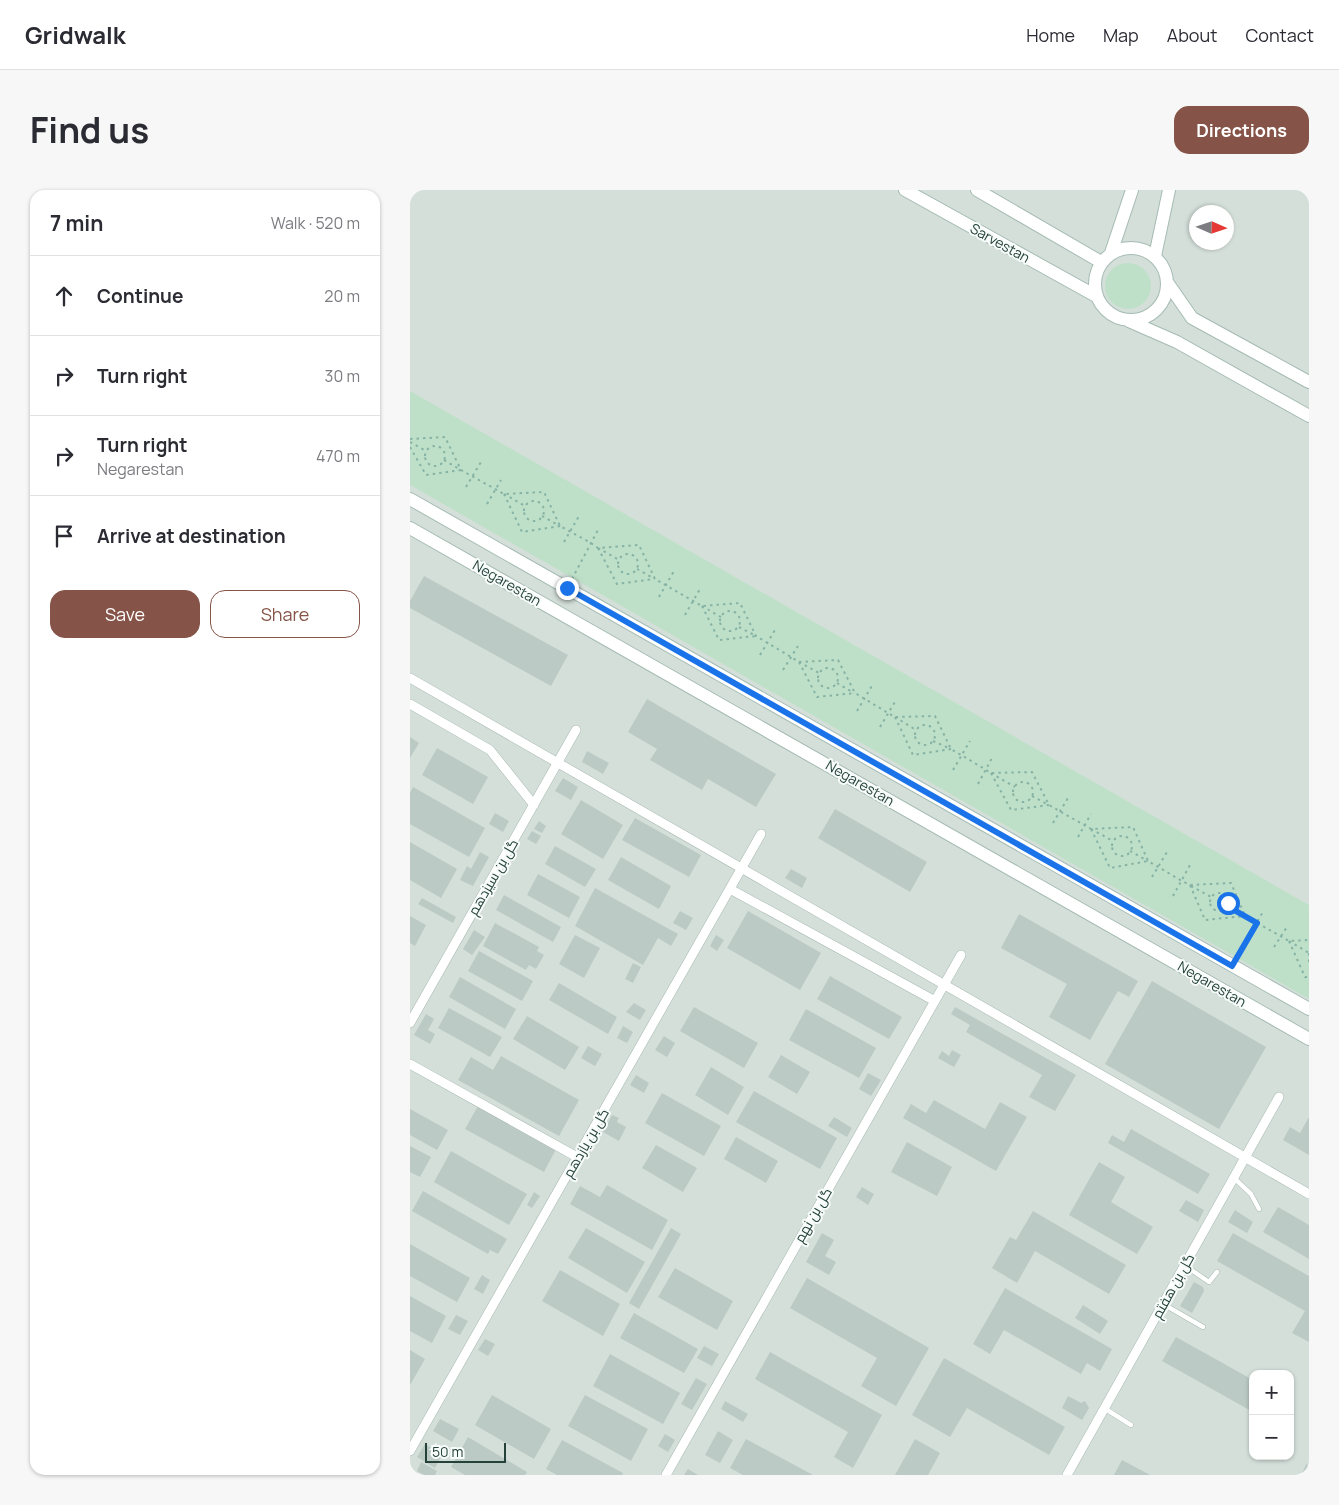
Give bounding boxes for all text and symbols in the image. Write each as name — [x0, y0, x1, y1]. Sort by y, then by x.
text: Gridwalk — [25, 18, 126, 51]
text: Home — [1026, 23, 1075, 47]
text: Map — [1103, 23, 1139, 47]
text: About — [1167, 23, 1217, 47]
text: Contact — [1245, 23, 1314, 47]
text: Find us — [30, 106, 149, 154]
button: Directions — [1174, 106, 1309, 154]
north arrow — [1189, 205, 1234, 250]
text: 7 min — [50, 209, 103, 237]
text: Walk · 520 m — [271, 212, 360, 234]
street label: Sarvestan — [967, 218, 1034, 267]
icon: ahead — [50, 282, 78, 310]
text: Continue — [97, 283, 183, 309]
text: 20 m — [324, 285, 360, 307]
icon: right — [50, 362, 78, 390]
text: Turn right — [97, 363, 187, 389]
text: 30 m — [325, 365, 360, 387]
text: Turn right — [97, 432, 187, 458]
icon: right — [50, 442, 78, 470]
text: 470 m — [316, 445, 360, 467]
text: Negarestan — [97, 458, 184, 480]
icon: arrive — [50, 522, 78, 550]
text: Arrive at destination — [97, 523, 286, 549]
street label: Negarestan — [470, 555, 545, 610]
route end — [556, 577, 579, 600]
button: Save — [50, 590, 200, 638]
button: Share — [210, 590, 360, 638]
street label: Negarestan — [823, 755, 898, 810]
street label: گل بن سیزدهم — [463, 835, 523, 919]
route start — [1217, 892, 1240, 915]
street label: Negarestan — [1175, 956, 1250, 1011]
street label: گل بن یازدهم — [558, 1105, 614, 1181]
street label: گل بن نهم — [789, 1184, 837, 1246]
street label: گل بن هفتم — [1147, 1250, 1199, 1322]
map controls — [1249, 1370, 1294, 1460]
button: + — [1249, 1370, 1294, 1415]
button: − — [1249, 1415, 1294, 1460]
scale bar — [425, 1440, 506, 1463]
text: 50 m — [432, 1442, 463, 1461]

